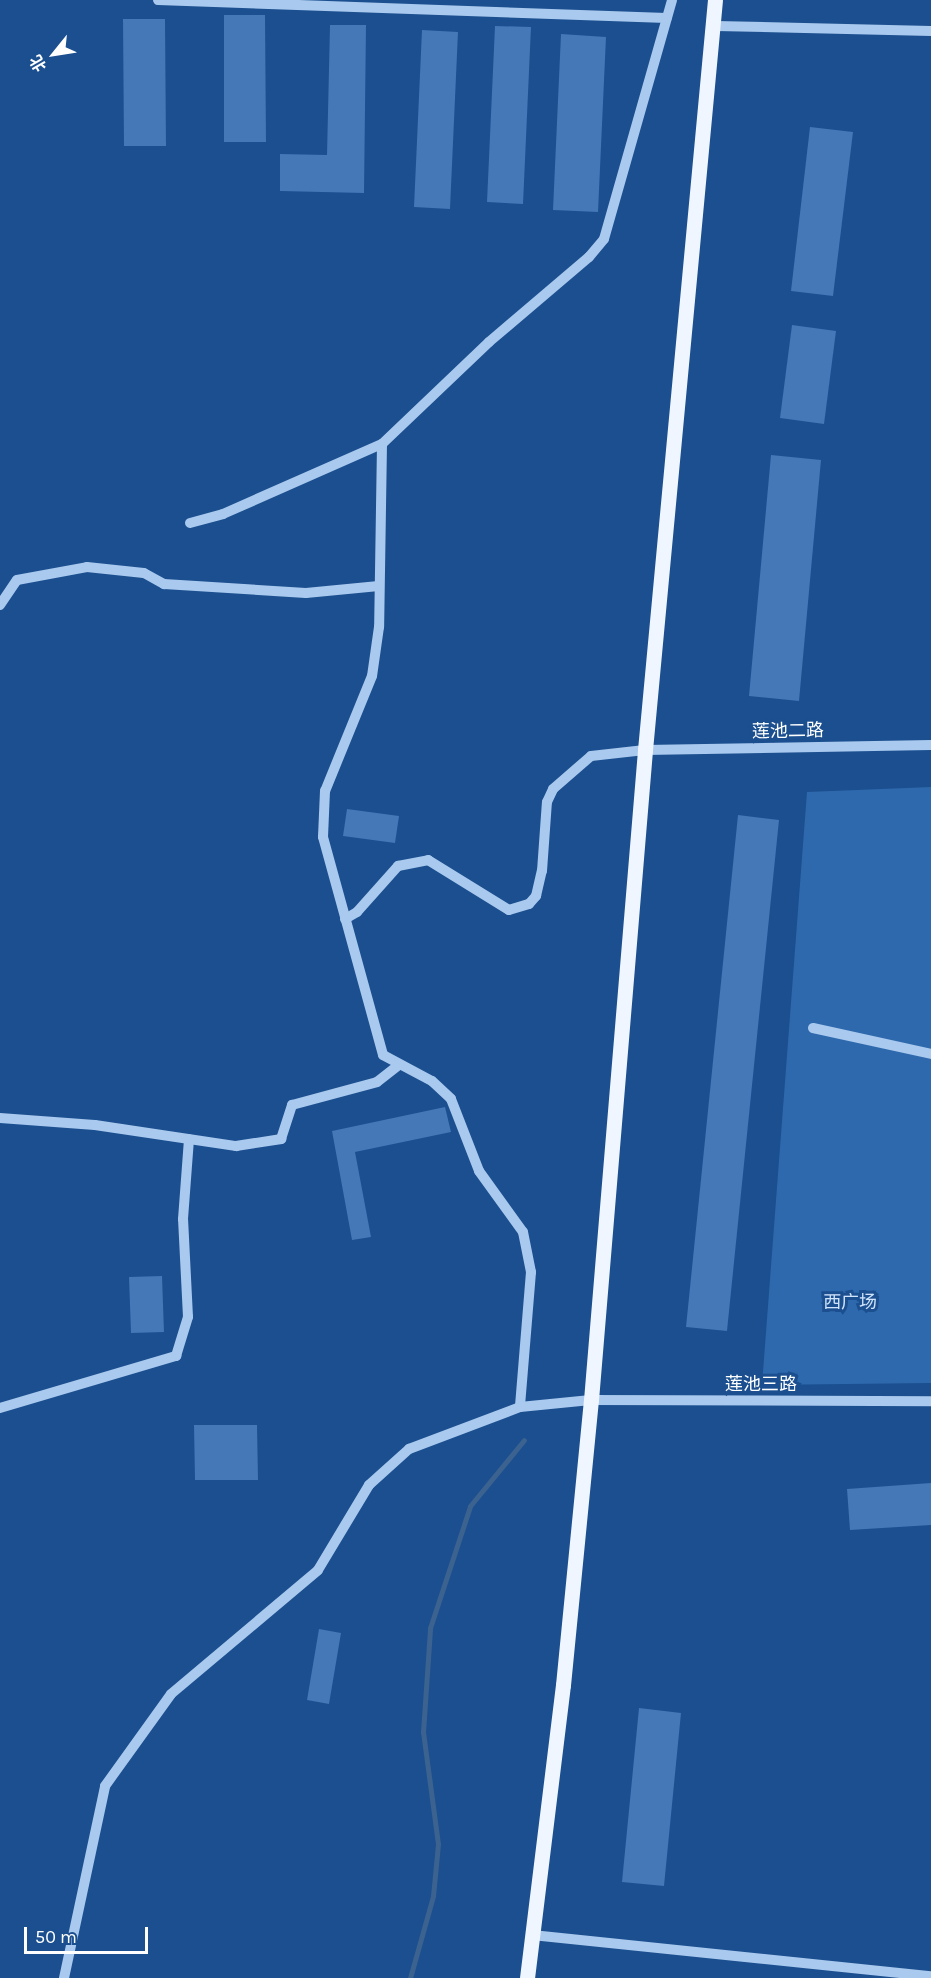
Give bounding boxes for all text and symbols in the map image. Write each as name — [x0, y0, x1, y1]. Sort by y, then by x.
north arrow — [24, 24, 84, 84]
text: 北 — [26, 52, 50, 75]
street label: 莲池二路 — [752, 720, 824, 742]
park label: 西广场 — [823, 1291, 877, 1313]
street label: 莲池三路 — [725, 1373, 797, 1395]
scale bar — [27, 1915, 152, 1953]
text: 50 m — [35, 1926, 77, 1948]

